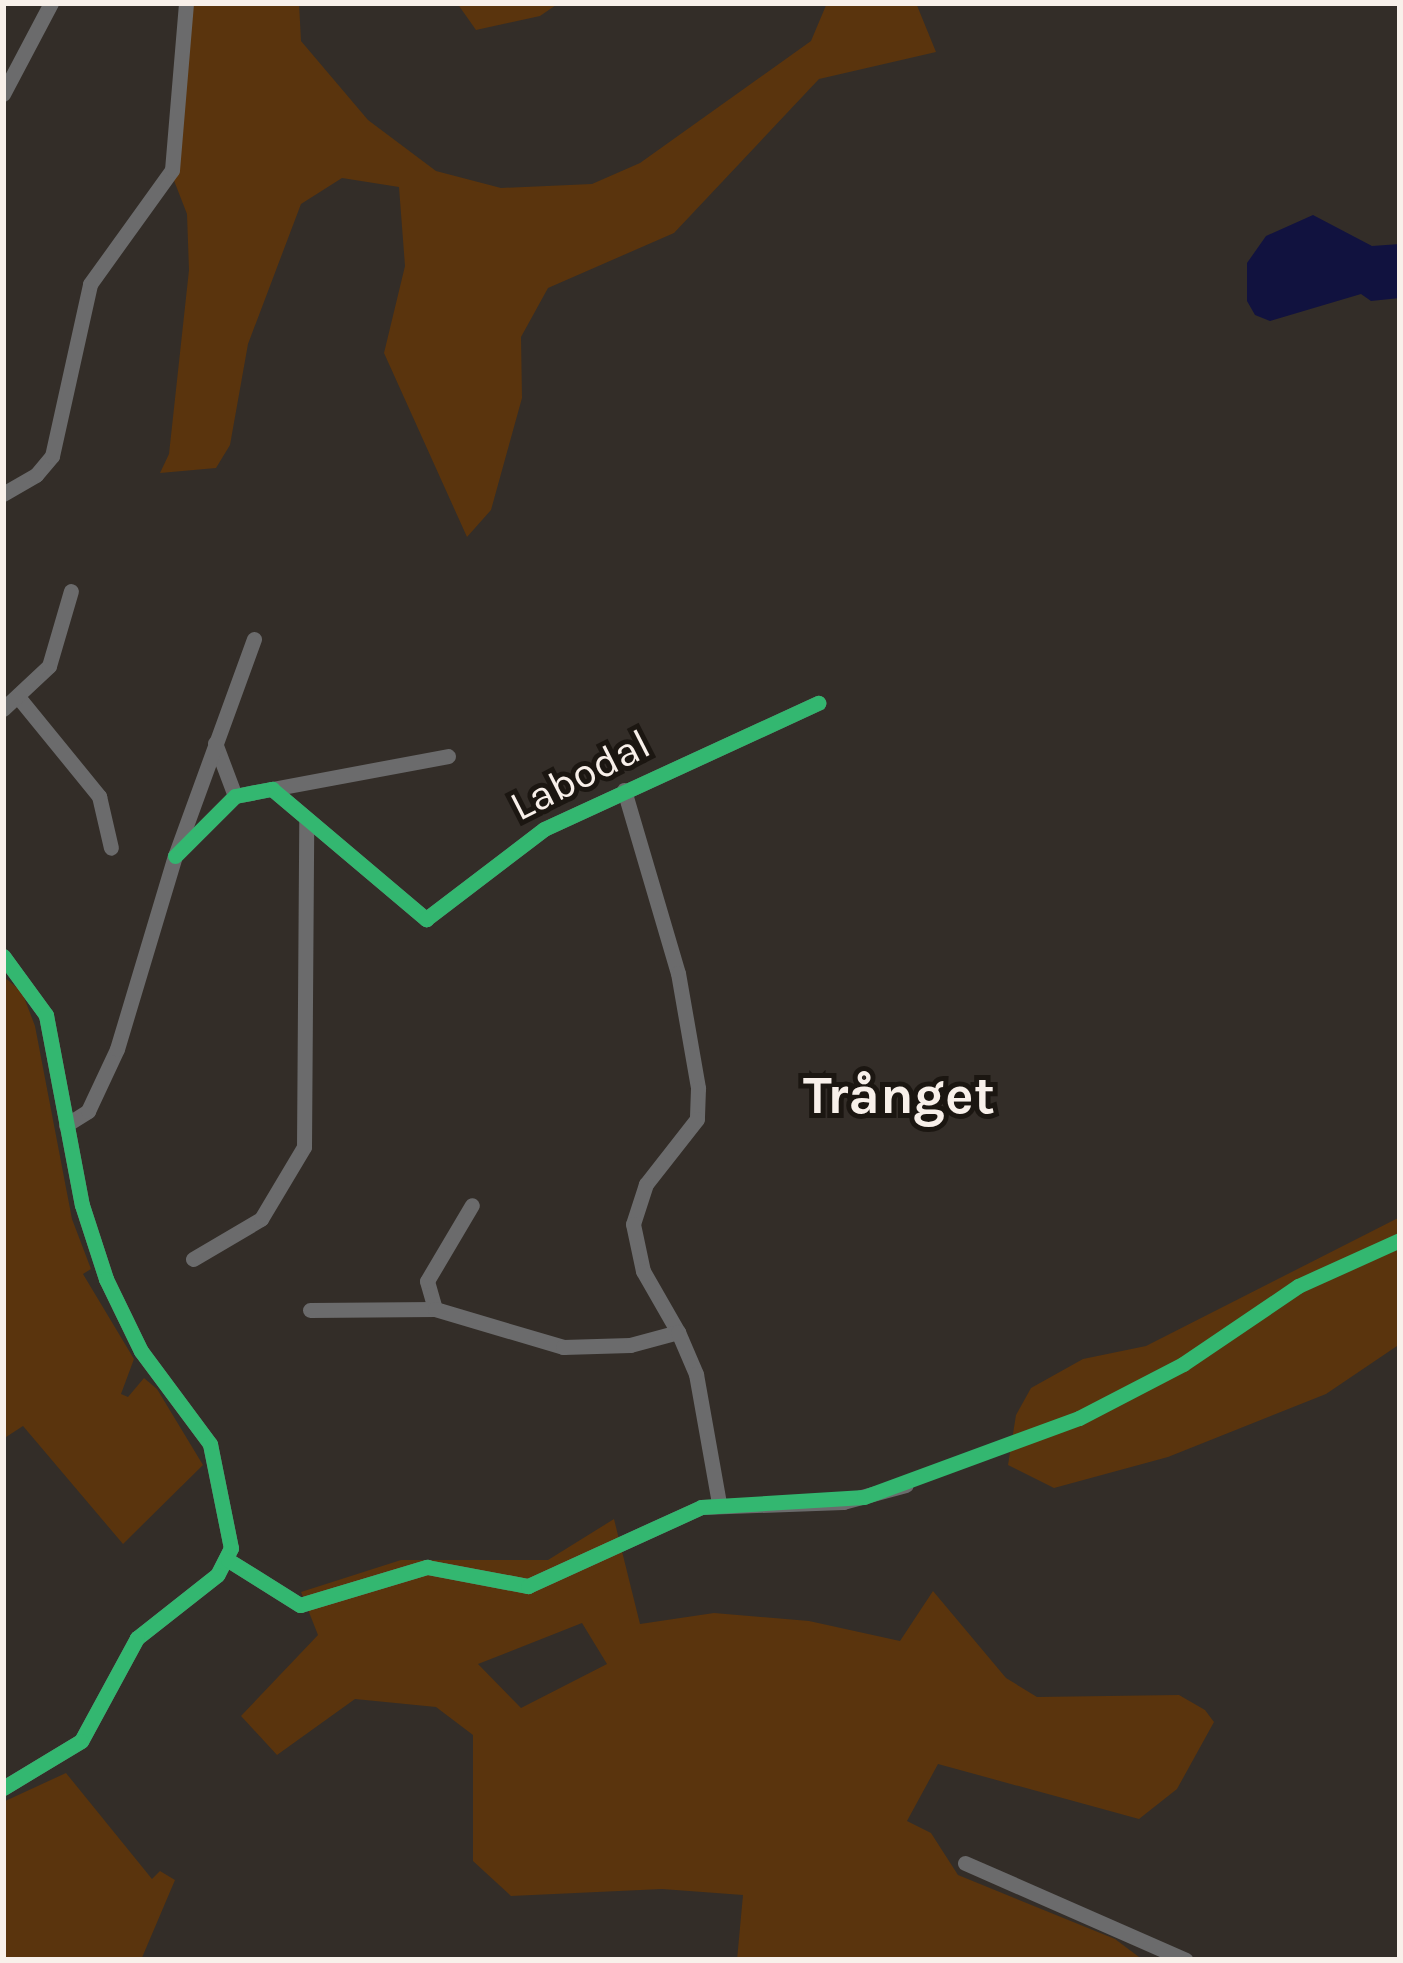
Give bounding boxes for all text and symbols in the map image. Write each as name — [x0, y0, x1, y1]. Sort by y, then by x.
street label: Labodal — [502, 718, 658, 832]
district label: Trånget — [803, 1063, 995, 1127]

